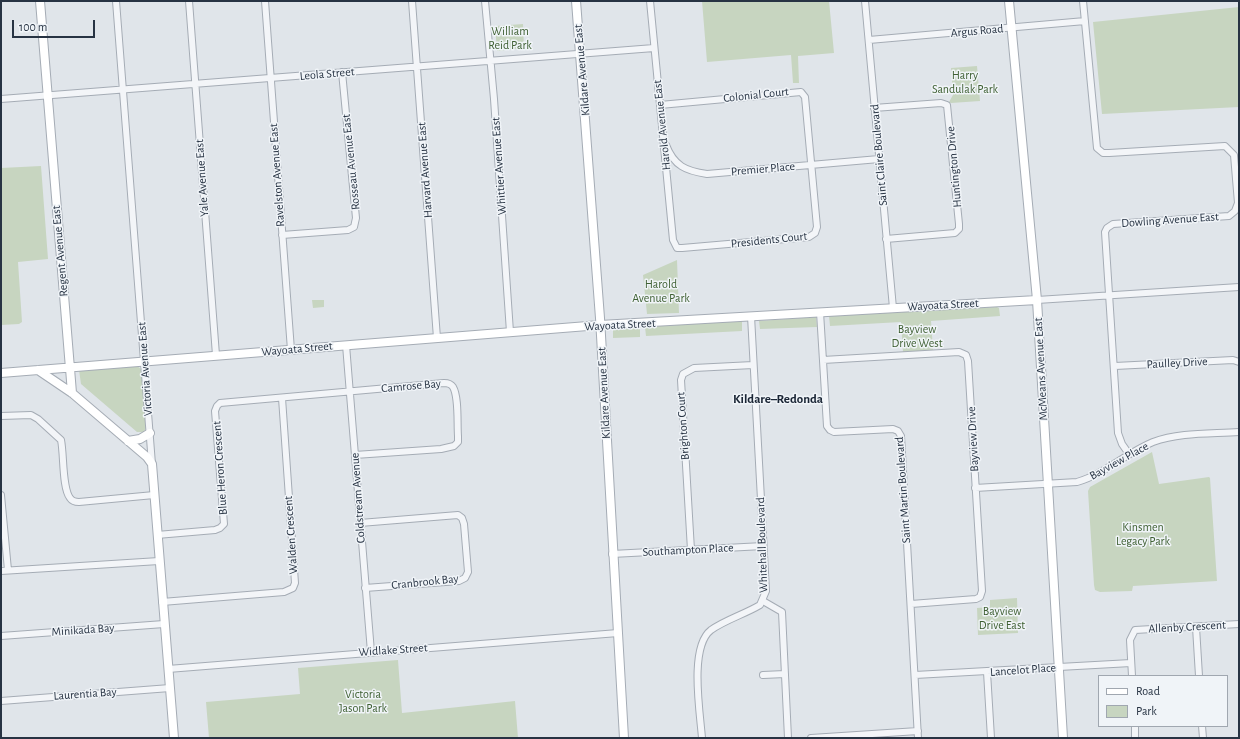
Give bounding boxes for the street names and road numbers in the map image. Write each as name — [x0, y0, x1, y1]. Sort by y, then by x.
street label: Argus Road — [950, 22, 1004, 40]
street label: Kildare Avenue East — [571, 24, 593, 116]
street label: Leola Street — [299, 64, 355, 84]
street label: Harold Avenue East — [650, 79, 674, 171]
street label: Colonial Court — [723, 84, 789, 106]
street label: Saint Claire Boulevard — [867, 104, 891, 206]
street label: Rosseau Avenue East — [339, 113, 363, 211]
street label: Whittier Avenue East — [488, 117, 510, 215]
street label: Harvard Avenue East — [414, 122, 436, 218]
street label: Ravelston Avenue East — [266, 123, 288, 227]
street label: Huntington Drive — [943, 126, 965, 208]
street label: Yale Avenue East — [192, 139, 212, 217]
street label: Premier Place — [730, 159, 796, 179]
street label: Regent Avenue East — [49, 205, 71, 297]
street label: Dowling Avenue East — [1121, 209, 1219, 231]
street label: Presidents Court — [730, 229, 808, 251]
street label: Wayoata Street — [907, 296, 979, 314]
street label: Wayoata Street — [584, 316, 656, 334]
street label: McMeans Avenue East — [1031, 317, 1051, 421]
street label: Victoria Avenue East — [135, 321, 155, 417]
street label: Wayoata Street — [261, 339, 333, 359]
street label: Kildare Avenue East — [594, 347, 614, 439]
street label: Paulley Drive — [1146, 354, 1208, 372]
street label: Camrose Bay — [381, 376, 441, 396]
street label: Brighton Court — [673, 391, 693, 461]
street label: Bayview Drive — [964, 406, 982, 472]
street label: Blue Heron Crescent — [210, 420, 230, 516]
street label: Saint Martin Boulevard — [892, 436, 914, 544]
street label: Bayview Place — [1087, 439, 1151, 483]
street label: Coldstream Avenue — [348, 452, 368, 544]
street label: Walden Crescent — [281, 495, 301, 575]
street label: Whitehall Boulevard — [753, 497, 771, 593]
street label: Southampton Place — [642, 540, 734, 560]
street label: Cranbrook Bay — [391, 571, 459, 593]
street label: Allenby Crescent — [1148, 618, 1226, 636]
street label: Minikada Bay — [51, 621, 115, 639]
street label: Widlake Street — [358, 640, 428, 660]
street label: Lancelot Place — [989, 661, 1057, 679]
street label: Laurentia Bay — [53, 685, 117, 703]

